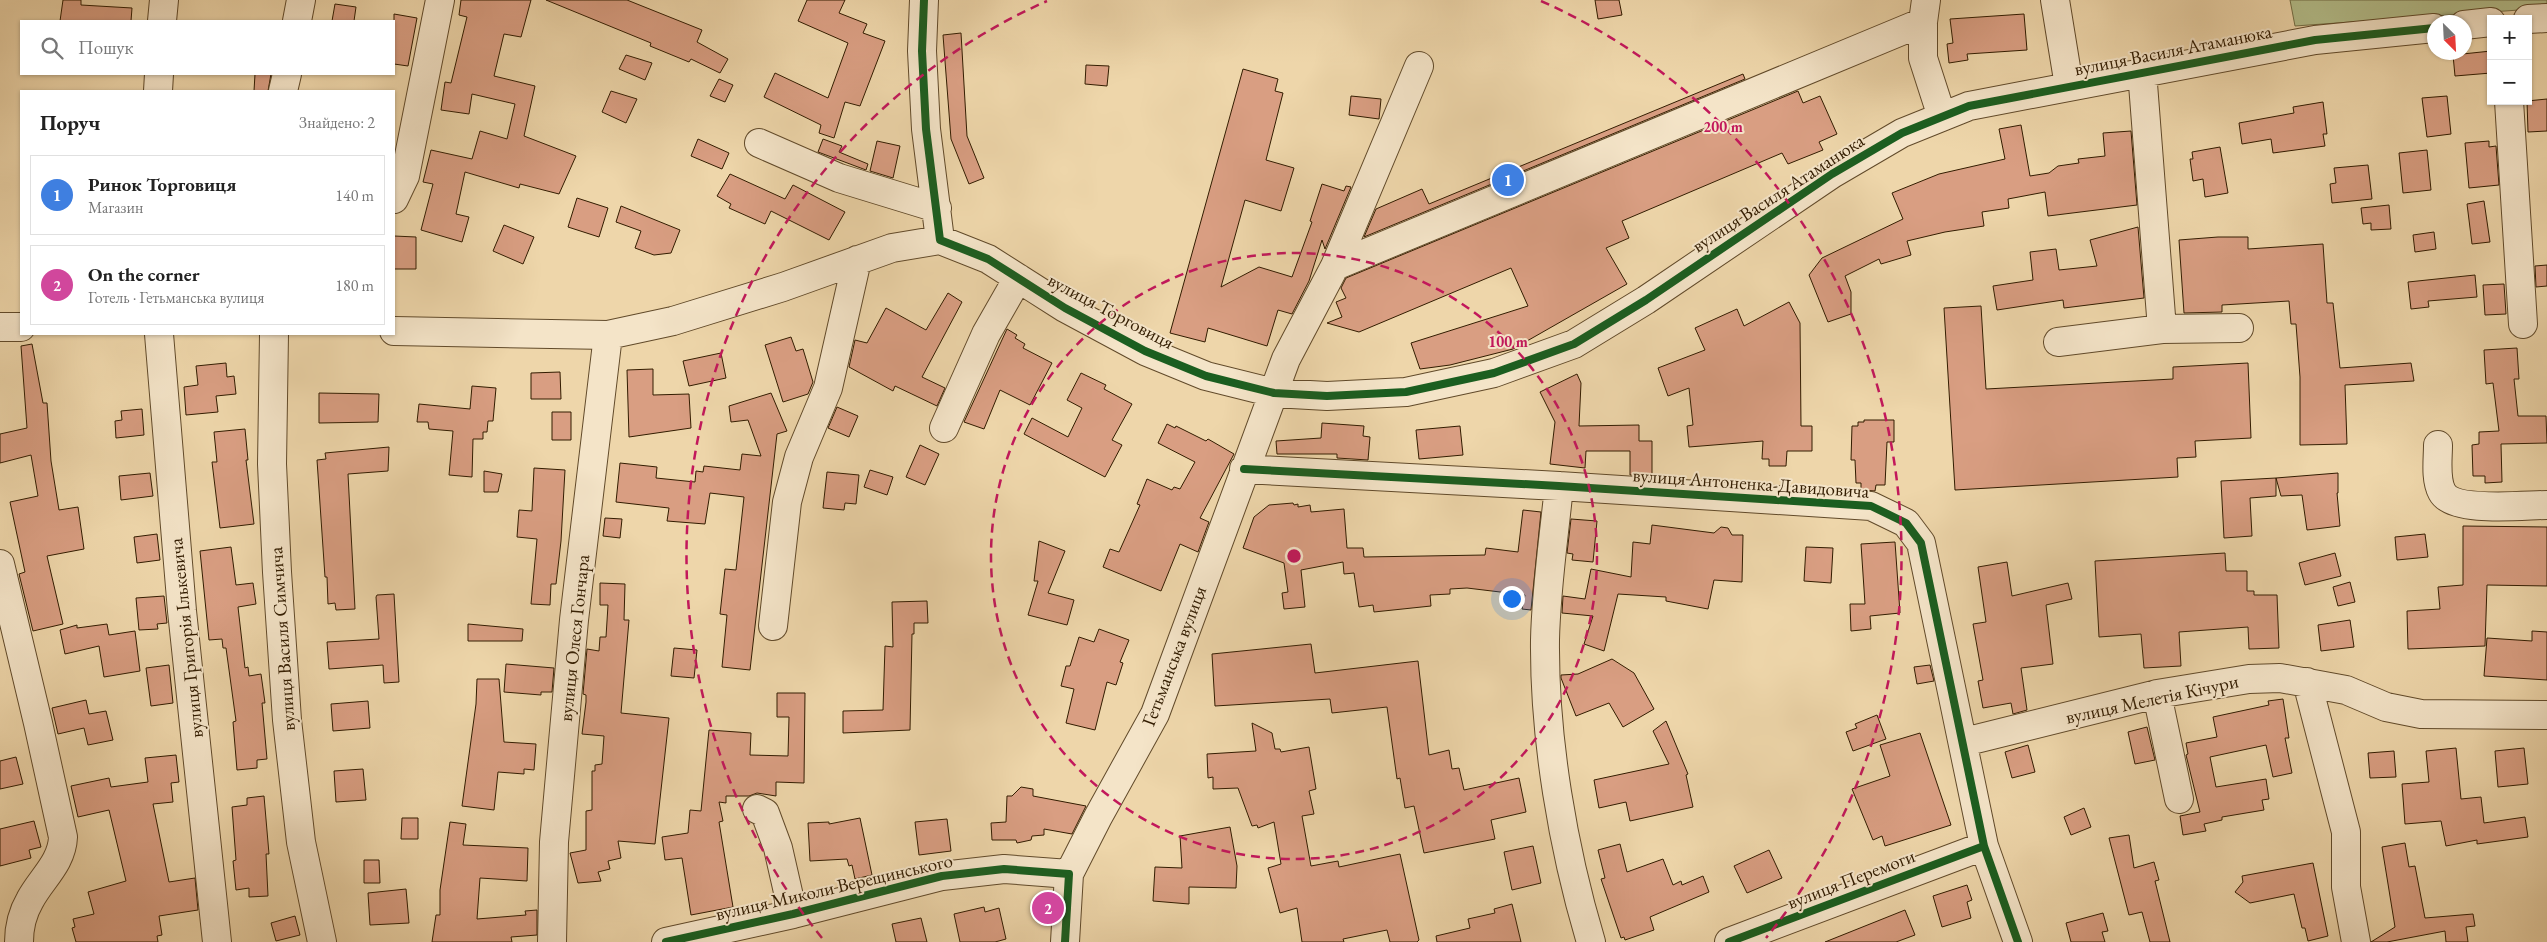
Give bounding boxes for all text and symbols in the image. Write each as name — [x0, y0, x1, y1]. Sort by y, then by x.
north arrow — [2427, 15, 2472, 60]
map controls — [2487, 15, 2532, 105]
button: + — [2487, 15, 2532, 60]
street label: вулиця Василя Атаманюка — [2072, 19, 2274, 81]
search box — [20, 20, 395, 75]
icon: search — [38, 34, 66, 62]
text: Пошук — [78, 35, 134, 60]
button: − — [2487, 60, 2532, 105]
text: Поруч — [40, 109, 100, 136]
text: Знайдено: 2 — [299, 112, 375, 133]
text: 200 m — [1703, 117, 1743, 136]
street label: вулиця Василя Атаманюка — [1687, 128, 1869, 258]
pin: 1 — [1492, 161, 1524, 199]
text: Ринок Торговиця — [88, 172, 236, 197]
text: 1 — [53, 185, 61, 206]
text: 140 m — [335, 185, 374, 206]
text: Магазин — [88, 197, 143, 218]
text: On the corner — [88, 262, 200, 287]
street label: вулиця Торговиця — [1044, 267, 1179, 355]
text: 2 — [53, 275, 61, 296]
text: 180 m — [335, 275, 374, 296]
text: Готель · Гетьманська вулиця — [88, 287, 264, 308]
text: 100 m — [1488, 332, 1528, 351]
street label: вулиця Антоненка-Давидовича — [1632, 462, 1871, 504]
street label: вулиця Григорія Ількевича — [163, 536, 209, 739]
street label: вулиця Василя Симчича — [263, 546, 301, 732]
centre of rings — [1285, 547, 1303, 565]
street label: вулиця Олеся Гончара — [553, 553, 595, 723]
street label: Гетьманська вулиця — [1136, 582, 1212, 730]
your location — [1499, 586, 1525, 612]
street label: вулиця Мелетія Кічури — [2063, 668, 2241, 730]
street label: вулиця Перемоги — [1783, 843, 1919, 915]
street label: вулиця Миколи Верещинського — [713, 848, 955, 926]
pin: 2 — [1032, 889, 1064, 927]

